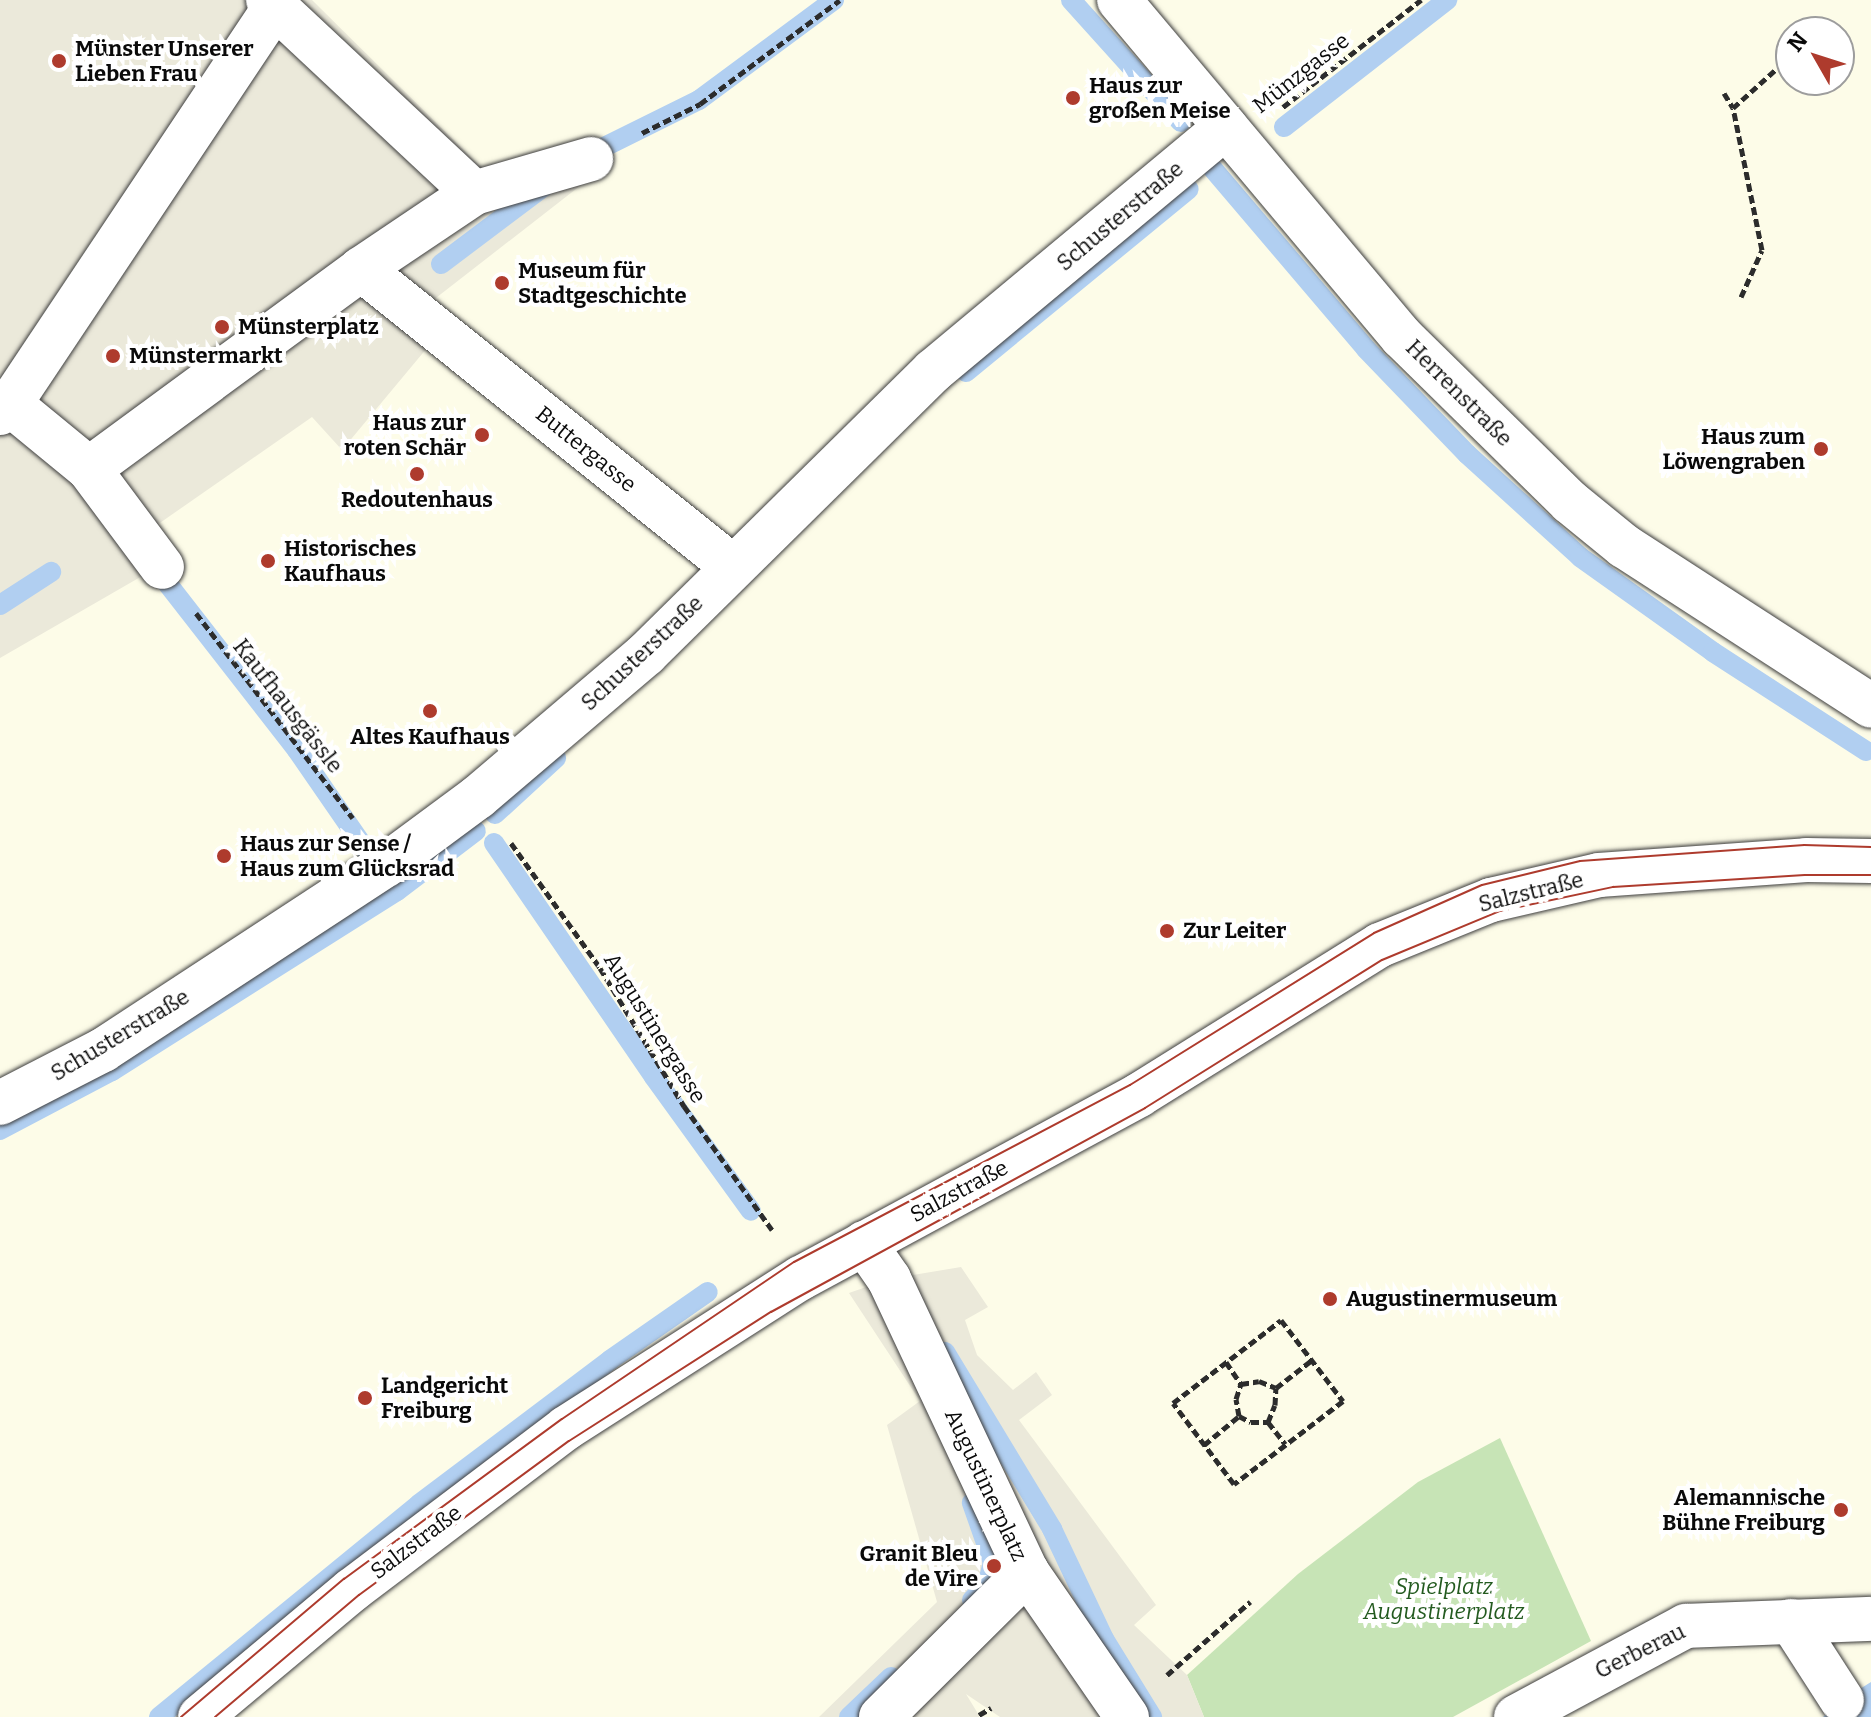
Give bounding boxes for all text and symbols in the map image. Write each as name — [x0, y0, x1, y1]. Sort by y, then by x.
north arrow — [1775, 16, 1855, 96]
street label: Münzgasse — [1248, 27, 1354, 119]
text: N — [1782, 27, 1813, 57]
place label: Münster Unserer Lieben Frau — [75, 35, 254, 86]
marker: Münster Unserer Lieben Frau — [50, 52, 68, 70]
place label: Haus zur großen Meise — [1089, 72, 1231, 124]
marker: Haus zur großen Meise — [1064, 89, 1082, 107]
street label: Schusterstraße — [1052, 156, 1188, 276]
place label: Museum für Stadtgeschichte — [518, 257, 686, 308]
marker: Museum für Stadtgeschichte — [493, 274, 511, 292]
place label: Münsterplatz — [238, 314, 379, 340]
marker: Münsterplatz — [213, 318, 231, 336]
street label: Herrenstraße — [1400, 334, 1518, 452]
place label: Münstermarkt — [129, 343, 283, 369]
marker: Münstermarkt — [104, 347, 122, 365]
street label: Buttergasse — [530, 400, 642, 498]
place label: Haus zur roten Schär — [344, 409, 466, 460]
place label: Haus zum Löwengraben — [1662, 423, 1805, 474]
marker: Haus zur roten Schär — [473, 426, 491, 444]
marker: Haus zum Löwengraben — [1812, 440, 1830, 458]
marker: Redoutenhaus — [408, 465, 426, 483]
place label: Redoutenhaus — [341, 487, 493, 513]
place label: Historisches Kaufhaus — [284, 535, 416, 586]
marker: Historisches Kaufhaus — [259, 552, 277, 570]
street label: Schusterstraße — [576, 590, 708, 716]
street label: Kaufhausgässle — [228, 634, 348, 778]
marker: Altes Kaufhaus — [421, 702, 439, 720]
place label: Altes Kaufhaus — [350, 724, 510, 750]
place label: Haus zur Sense / Haus zum Glücksrad — [240, 830, 454, 882]
marker: Haus zur Sense / Haus zum Glücksrad — [215, 847, 233, 865]
street label: Salzstraße — [1476, 866, 1586, 918]
place label: Zur Leiter — [1183, 918, 1286, 944]
marker: Zur Leiter — [1158, 922, 1176, 940]
street label: Augustinergasse — [598, 948, 712, 1108]
street label: Schusterstraße — [46, 983, 194, 1087]
street label: Salzstraße — [906, 1154, 1012, 1228]
place label: Augustinermuseum — [1346, 1286, 1557, 1312]
marker: Augustinermuseum — [1321, 1290, 1339, 1308]
place label: Landgericht Freiburg — [381, 1372, 508, 1424]
marker: Landgericht Freiburg — [356, 1389, 374, 1407]
street label: Augustinerplatz — [939, 1405, 1033, 1565]
place label: Alemannische Bühne Freiburg — [1662, 1484, 1825, 1536]
street label: Salzstraße — [365, 1499, 467, 1585]
marker: Alemannische Bühne Freiburg — [1832, 1501, 1850, 1519]
place label: Granit Bleu de Vire — [859, 1540, 978, 1592]
marker: Granit Bleu de Vire — [985, 1557, 1003, 1575]
park label: Spielplatz Augustinerplatz — [1363, 1573, 1525, 1624]
street label: Gerberau — [1591, 1618, 1689, 1684]

